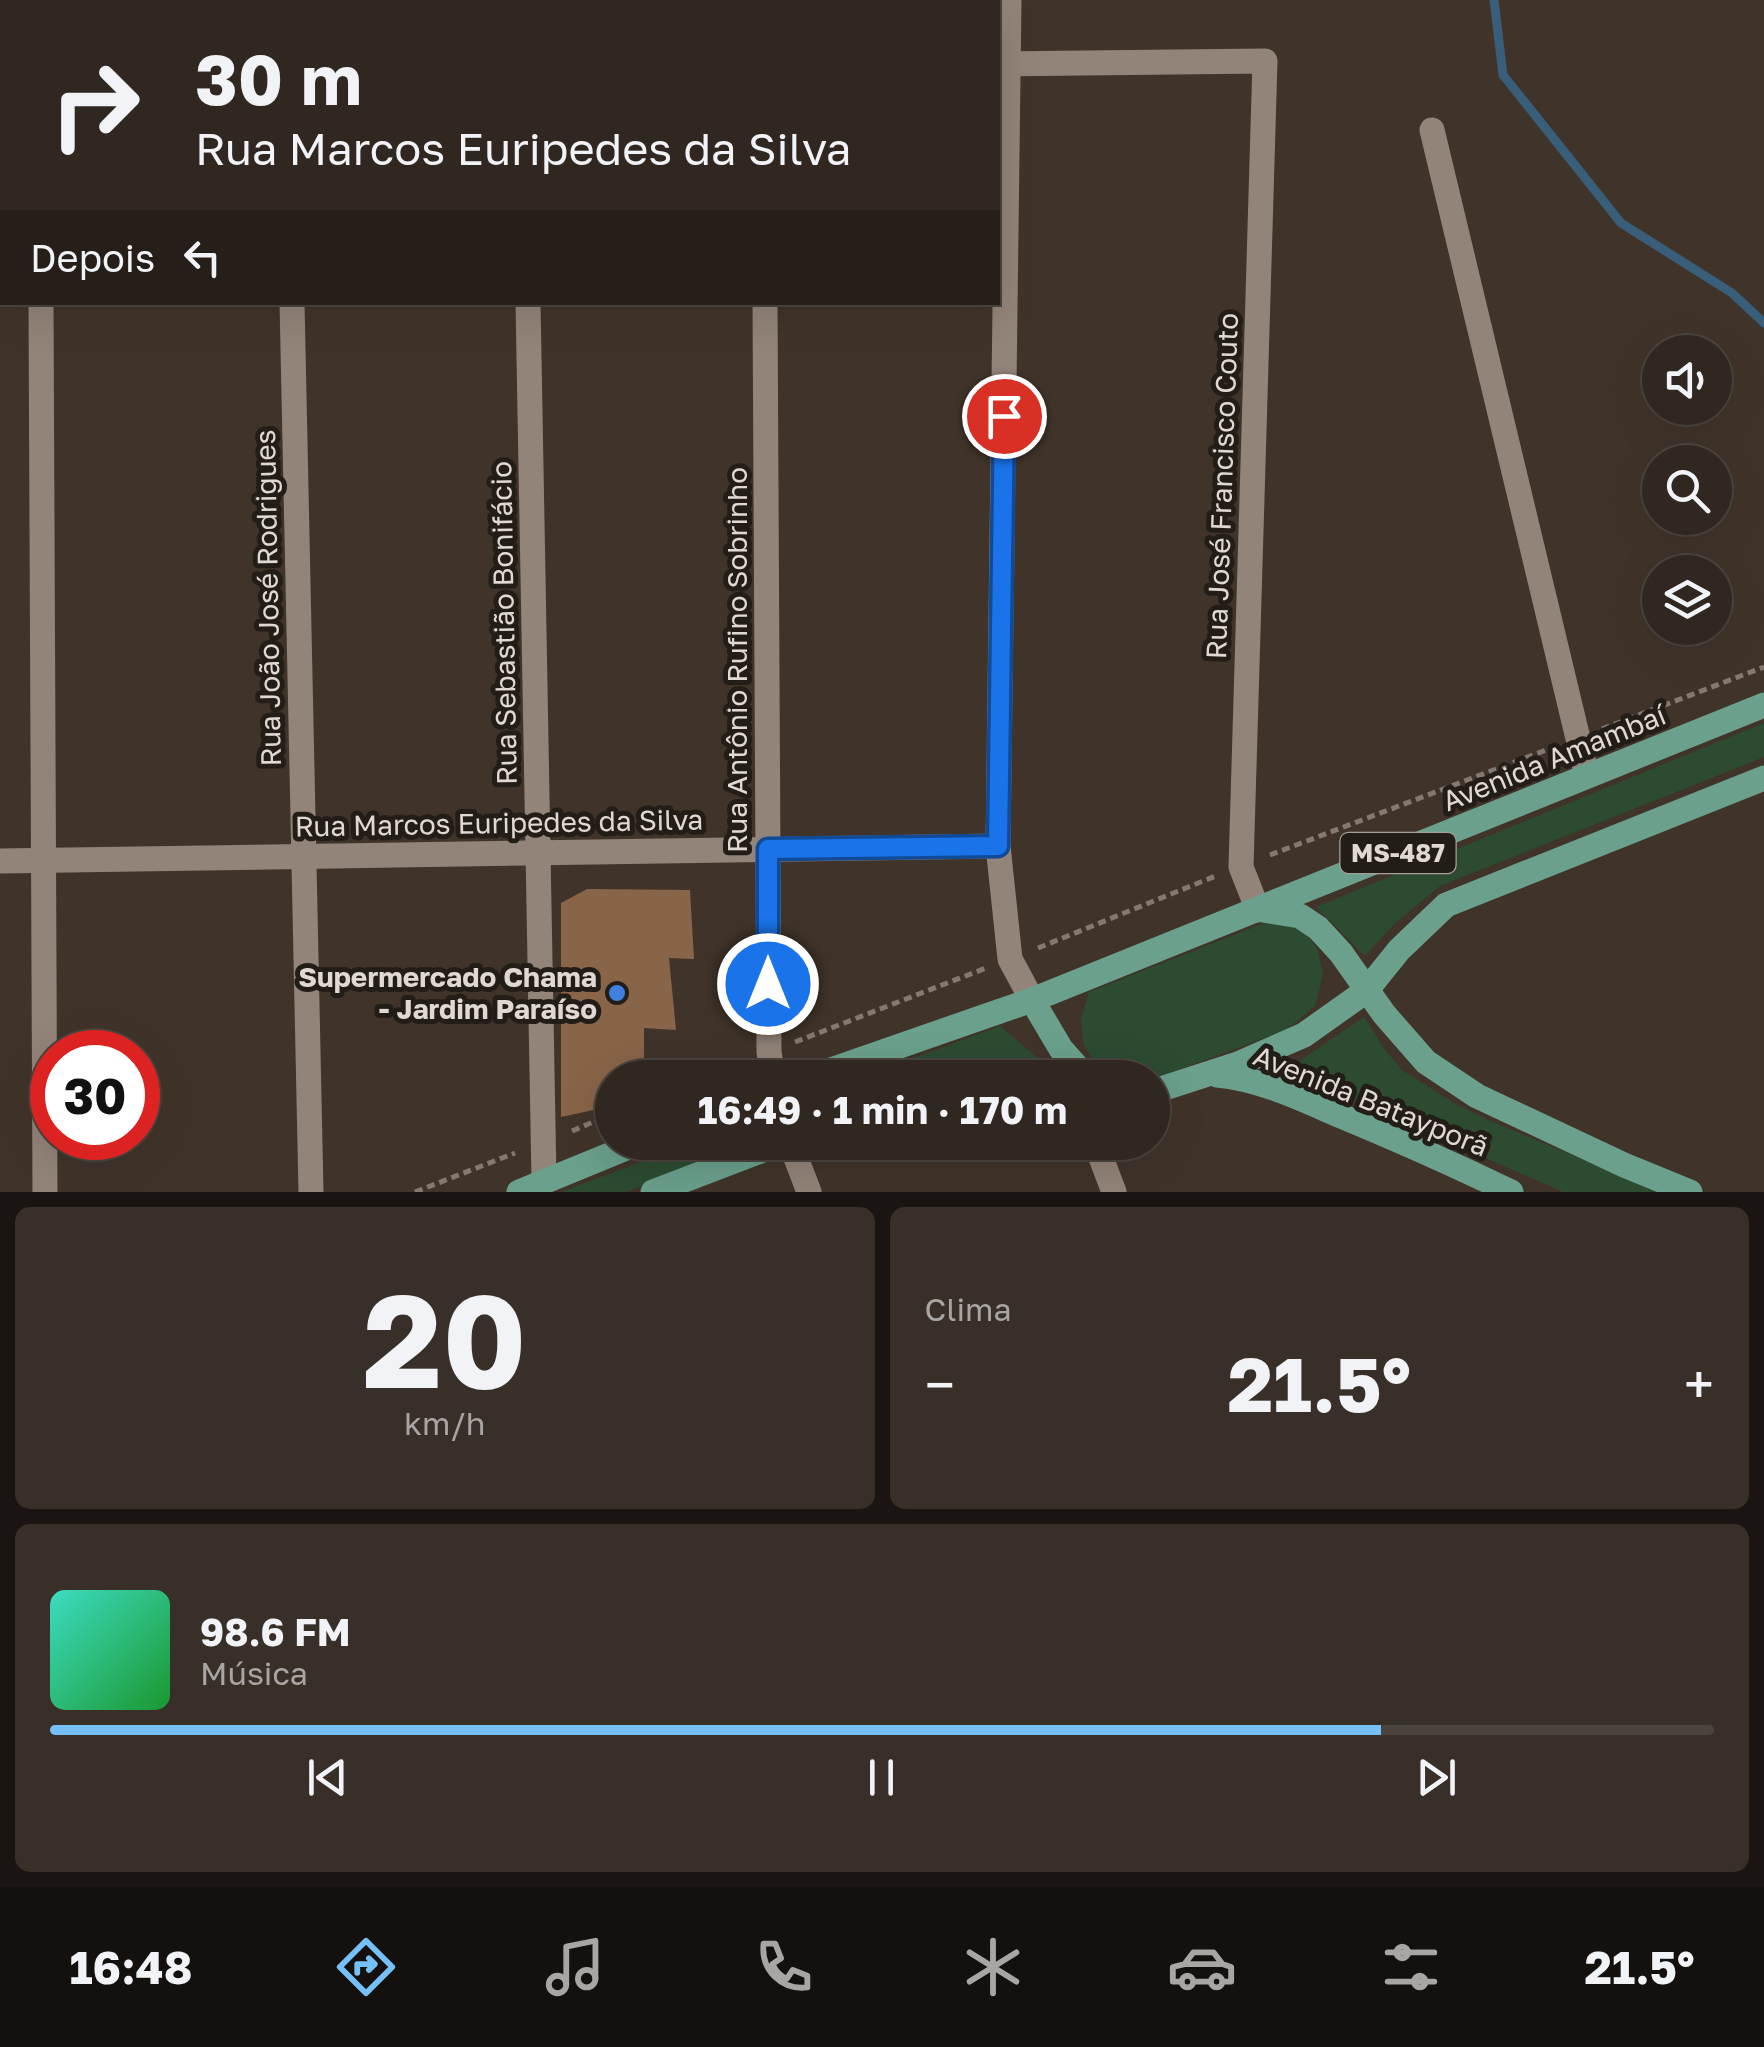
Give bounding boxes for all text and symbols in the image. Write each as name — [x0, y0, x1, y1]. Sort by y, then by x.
text: 30 m — [195, 36, 362, 120]
icon: right — [30, 40, 160, 170]
text: Rua Marcos Euripedes da Silva — [195, 121, 851, 175]
icon: left — [175, 230, 230, 285]
text: Depois — [30, 235, 155, 280]
street label: Rua José Francisco Couto — [1199, 312, 1244, 660]
map controls — [1642, 335, 1732, 645]
button: sound — [1642, 335, 1732, 425]
pin — [962, 374, 1047, 459]
icon: arrive — [977, 389, 1032, 444]
street label: Rua João José Rodrigues — [248, 429, 287, 767]
button: search — [1642, 445, 1732, 535]
street label: Rua Sebastião Bonifácio — [484, 461, 523, 785]
street label: Rua Antônio Rufino Sobrinho — [720, 467, 753, 853]
button: layers — [1642, 555, 1732, 645]
street label: Avenida Amambaí — [1437, 697, 1672, 817]
street label: Rua Marcos Euripedes da Silva — [295, 802, 703, 843]
road number: MS-487 — [1340, 833, 1456, 873]
position arrow — [716, 932, 820, 1036]
place label: Supermercado Chama - Jardim Paraíso — [298, 960, 597, 1025]
marker: Supermercado Chama - Jardim Paraíso — [606, 982, 628, 1004]
speed limit sign: 30 — [30, 1030, 160, 1160]
street label: Avenida Batayporã — [1249, 1038, 1493, 1163]
text: 16:49 · 1 min · 170 m — [698, 1087, 1067, 1132]
text: 20 — [363, 1261, 527, 1417]
text: Clima — [925, 1290, 1011, 1328]
text: 21.5° — [1228, 1338, 1411, 1429]
text: − — [925, 1351, 955, 1417]
text: + — [1684, 1351, 1714, 1417]
text: km/h — [404, 1404, 485, 1442]
text: 98.6 FM — [200, 1609, 351, 1654]
text: Música — [200, 1654, 308, 1692]
icon: previous — [300, 1750, 355, 1805]
icon: pause — [854, 1750, 909, 1805]
icon: next — [1409, 1750, 1464, 1805]
icon: directions — [331, 1932, 401, 2002]
icon: music — [540, 1932, 610, 2002]
icon: phone — [749, 1932, 819, 2002]
icon: climate — [958, 1932, 1028, 2002]
icon: car — [1167, 1932, 1237, 2002]
icon: filters — [1376, 1932, 1446, 2002]
text: 16:48 — [69, 1940, 193, 1994]
text: 21.5° — [1585, 1940, 1695, 1994]

